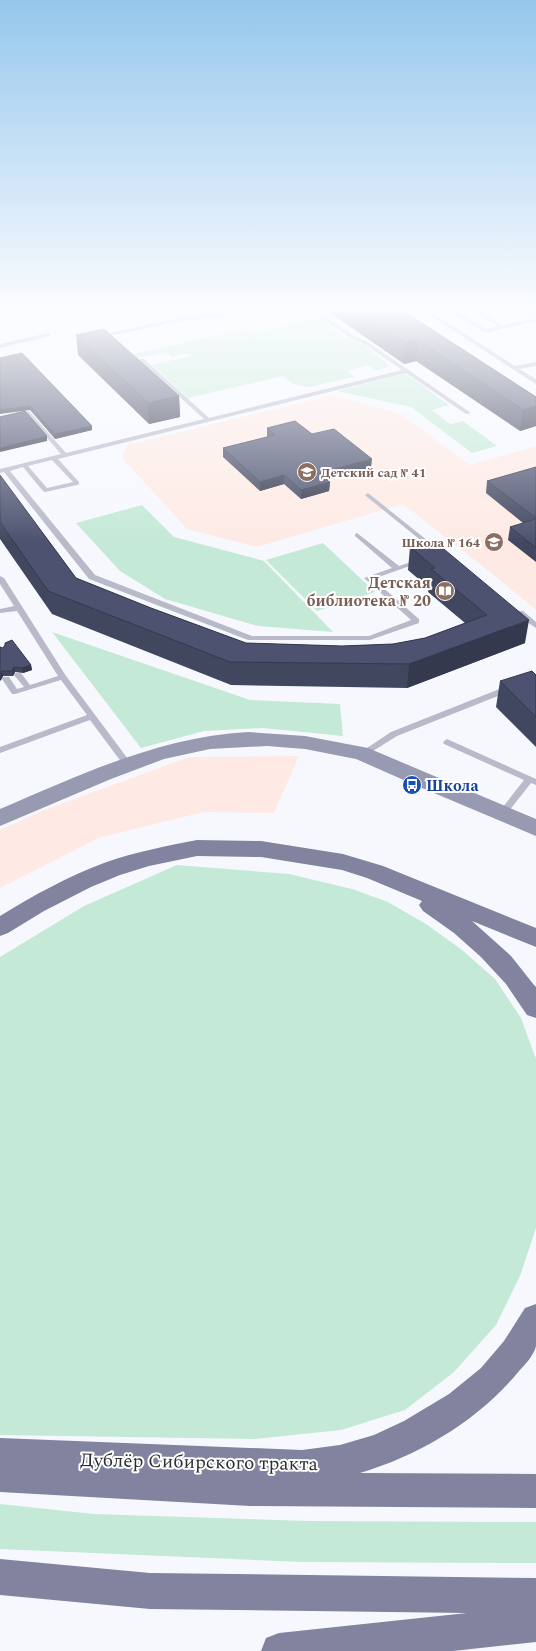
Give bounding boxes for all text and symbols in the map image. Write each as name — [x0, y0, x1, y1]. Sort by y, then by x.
school or university icon: Детский сад № 41 — [296, 461, 318, 483]
place label: Детский сад № 41 — [321, 463, 426, 483]
school or university icon: Школа № 164 — [483, 531, 505, 553]
place label: Школа № 164 — [402, 533, 481, 553]
place label: Детская библиотека № 20 — [307, 571, 431, 613]
library icon: Детская библиотека № 20 — [434, 580, 456, 602]
bus stop icon: Школа — [401, 774, 423, 796]
place label: Школа — [426, 774, 479, 798]
street label: Дублёр Сибирского тракта — [80, 1446, 319, 1479]

